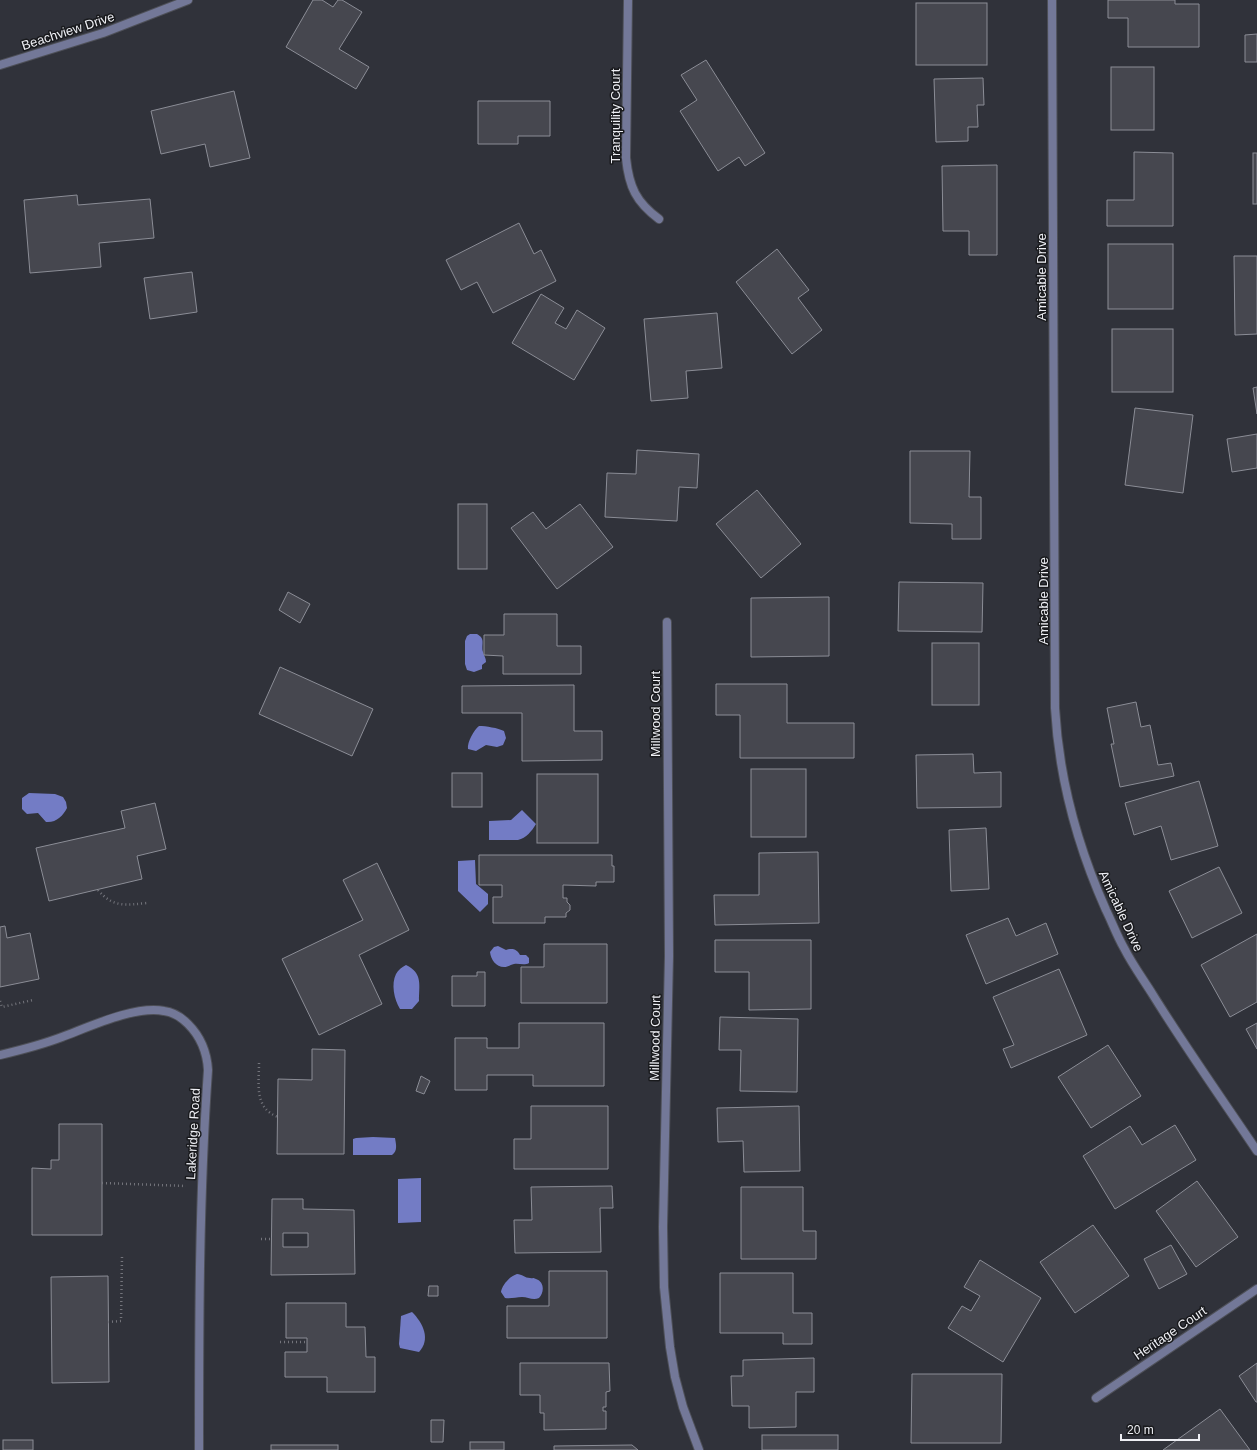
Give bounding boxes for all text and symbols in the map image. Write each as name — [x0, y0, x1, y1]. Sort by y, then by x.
street label: Beachview Drive — [20, 9, 116, 53]
street label: Tranquility Court — [608, 68, 623, 163]
street label: Amicable Drive — [1034, 233, 1049, 321]
street label: Amicable Drive — [1036, 557, 1051, 645]
street label: Millwood Court — [648, 671, 663, 757]
street label: Amicable Drive — [1096, 868, 1146, 954]
street label: Millwood Court — [647, 995, 663, 1081]
street label: Lakeridge Road — [183, 1088, 203, 1180]
street label: Heritage Court — [1131, 1303, 1210, 1363]
scale bar — [1121, 1416, 1199, 1442]
text: 20 m — [1127, 1423, 1154, 1437]

